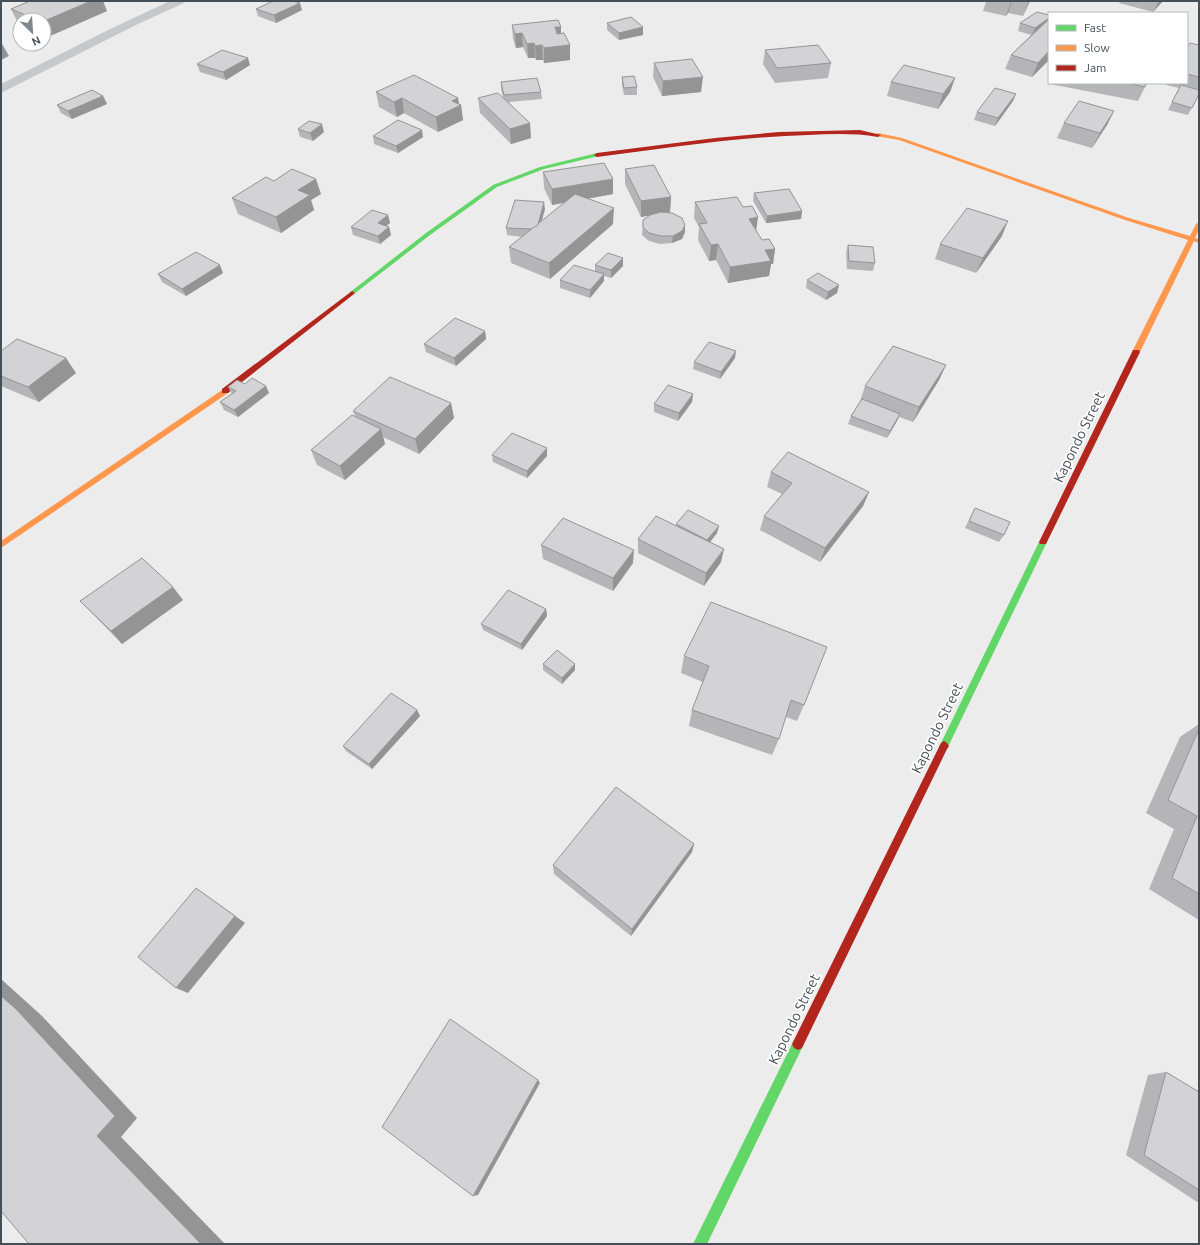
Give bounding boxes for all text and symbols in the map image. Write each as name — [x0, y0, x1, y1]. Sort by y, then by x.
north arrow — [12, 12, 52, 52]
legend — [1048, 12, 1188, 84]
text: Fast — [1084, 21, 1106, 34]
text: N — [30, 34, 42, 48]
text: Slow — [1084, 41, 1110, 54]
text: Jam — [1084, 61, 1106, 74]
street label: Kapondo Street — [1050, 389, 1108, 485]
street label: Kapondo Street — [908, 680, 966, 776]
street label: Kapondo Street — [765, 971, 823, 1067]

